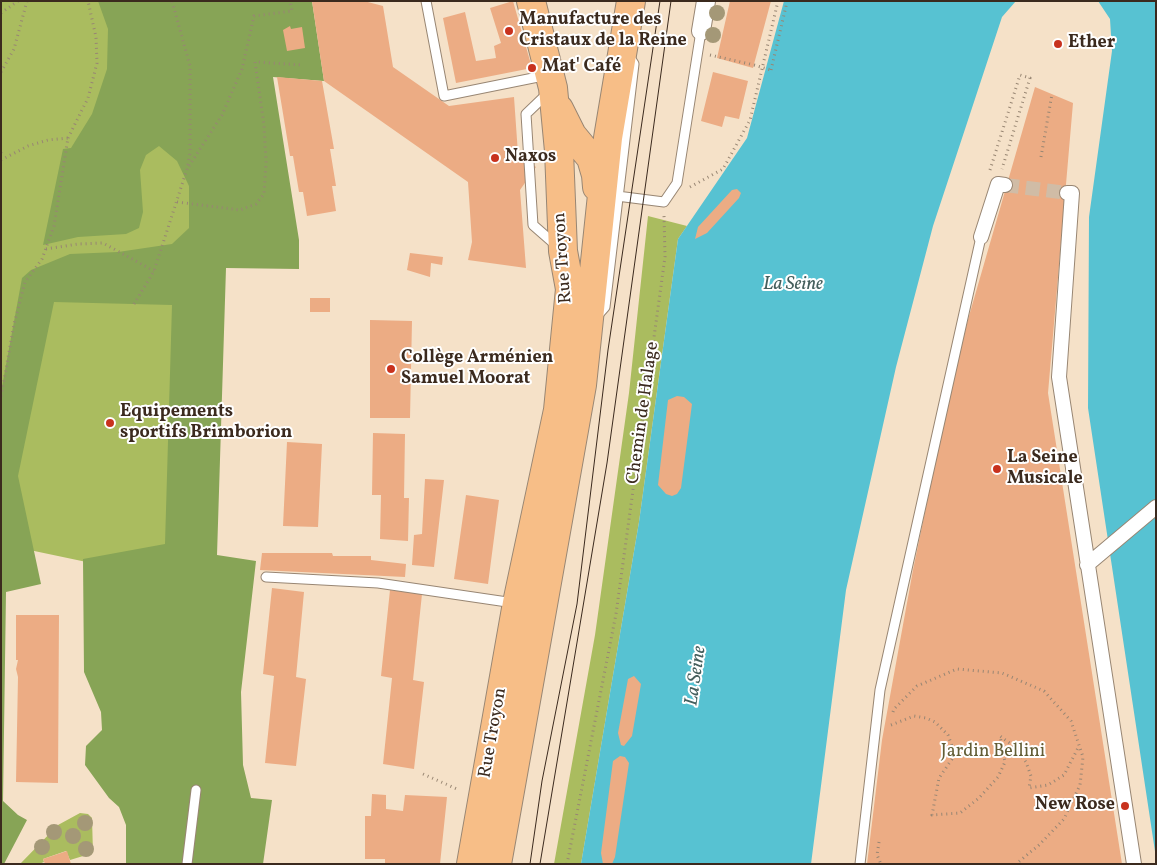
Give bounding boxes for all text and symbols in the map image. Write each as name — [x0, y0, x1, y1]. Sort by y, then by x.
place label: Manufacture des Cristaux de la Reine — [519, 10, 687, 52]
marker: Manufacture des Cristaux de la Reine — [503, 25, 515, 37]
place label: Ether — [1068, 33, 1115, 55]
marker: Ether — [1052, 38, 1064, 50]
place label: Mat' Café — [542, 57, 621, 79]
marker: Mat' Café — [526, 62, 538, 74]
place label: Naxos — [505, 147, 556, 169]
marker: Naxos — [489, 152, 501, 164]
street label: Rue Troyon — [550, 212, 578, 304]
water label: La Seine — [763, 275, 823, 297]
street label: Chemin de Halage — [623, 340, 665, 486]
place label: Collège Arménien Samuel Moorat — [401, 348, 553, 390]
marker: Collège Arménien Samuel Moorat — [385, 363, 397, 375]
place label: Equipements sportifs Brimborion — [120, 402, 292, 444]
marker: Equipements sportifs Brimborion — [104, 417, 116, 429]
place label: La Seine Musicale — [1007, 448, 1083, 490]
marker: La Seine Musicale — [991, 463, 1003, 475]
water label: La Seine — [682, 645, 712, 707]
street label: Rue Troyon — [475, 686, 513, 780]
park label: Jardin Bellini — [941, 742, 1045, 764]
place label: New Rose — [1035, 795, 1115, 817]
marker: New Rose — [1119, 800, 1131, 812]

